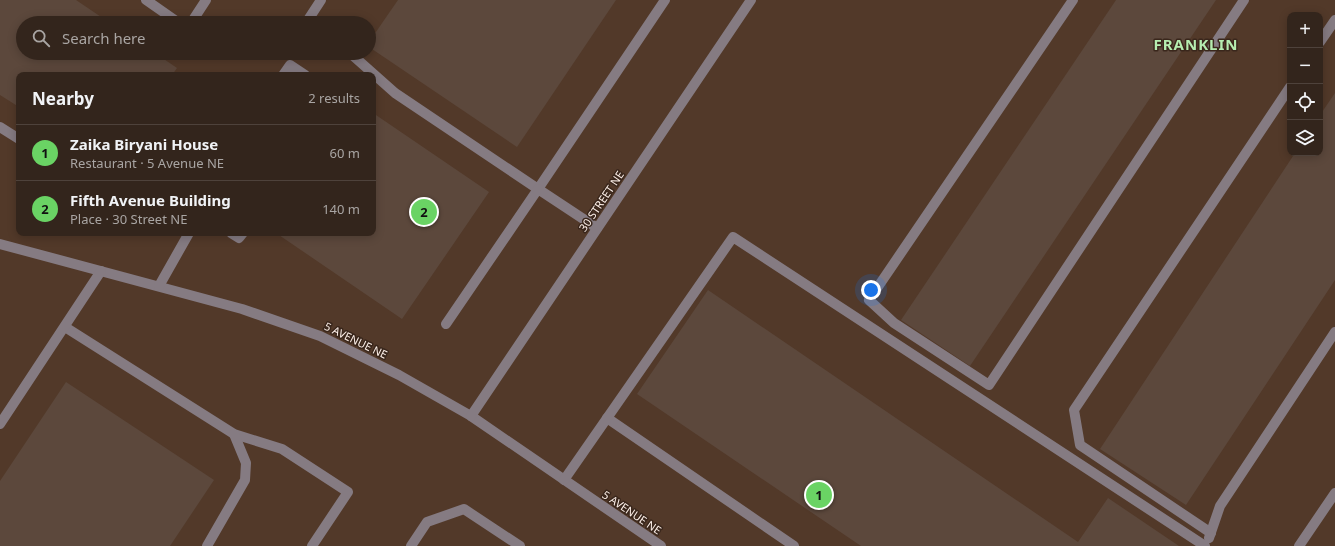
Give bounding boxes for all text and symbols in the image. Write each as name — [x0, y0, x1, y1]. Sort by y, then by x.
map controls — [1287, 12, 1323, 156]
button: + — [1287, 12, 1323, 48]
search box — [16, 16, 376, 60]
icon: search — [30, 27, 52, 49]
text: Search here — [62, 28, 145, 48]
district label: FRANKLIN — [1153, 34, 1239, 54]
button: − — [1287, 48, 1323, 84]
button: locate — [1287, 84, 1323, 120]
text: Nearby — [32, 87, 94, 110]
text: 2 results — [308, 89, 360, 107]
button: layers — [1287, 120, 1323, 156]
text: Zaika Biryani House — [70, 134, 218, 154]
text: 1 — [41, 144, 49, 162]
text: 60 m — [330, 144, 360, 162]
text: Restaurant · 5 Avenue NE — [70, 154, 224, 172]
street label: 30 STREET NE — [575, 168, 627, 234]
text: Fifth Avenue Building — [70, 190, 231, 210]
pin: 2 — [411, 197, 437, 227]
text: 2 — [41, 200, 49, 218]
text: 140 m — [322, 200, 360, 218]
text: Place · 30 Street NE — [70, 210, 187, 228]
your location — [861, 280, 881, 300]
street label: 5 AVENUE NE — [322, 318, 390, 362]
pin: 1 — [806, 480, 832, 510]
street label: 5 AVENUE NE — [599, 487, 665, 537]

